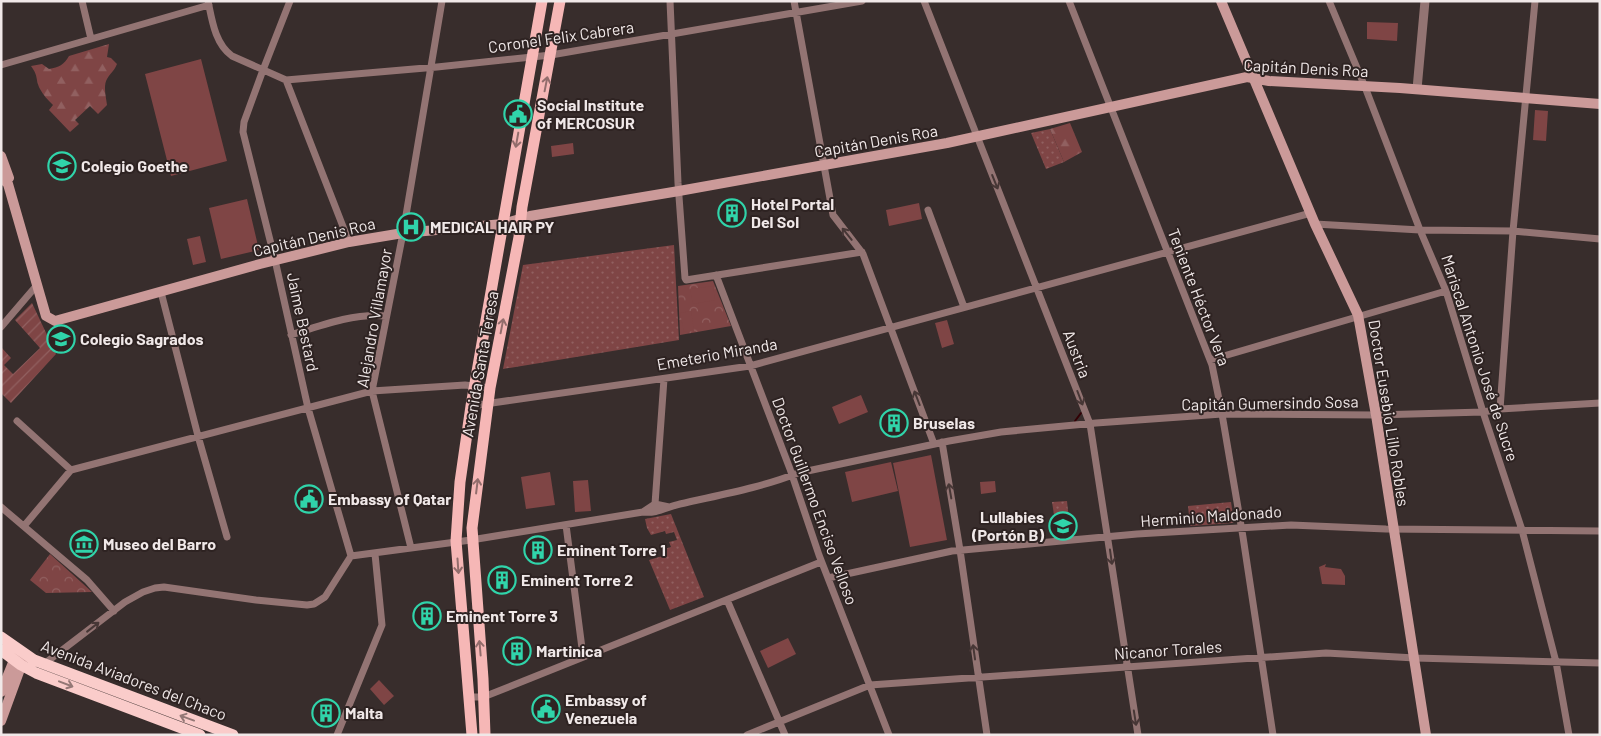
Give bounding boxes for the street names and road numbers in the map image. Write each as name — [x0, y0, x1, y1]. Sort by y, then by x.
street label: Coronel Felix Cabrera — [487, 17, 635, 56]
street label: Capitán Denis Roa — [1243, 55, 1369, 80]
street label: Capitán Denis Roa — [813, 120, 939, 161]
street label: Capitán Denis Roa — [251, 213, 377, 260]
street label: Teniente Héctor Vera — [1165, 226, 1234, 368]
street label: Alejandro Villamayor — [352, 247, 395, 389]
street label: Mariscal Antonio José de Sucre — [1438, 252, 1523, 464]
street label: Jaime Bestard — [284, 271, 323, 373]
street label: Avenida Santa Teresa — [457, 290, 502, 438]
street label: Doctor Eusebio Lillo Robles — [1365, 318, 1414, 508]
street label: Austria — [1060, 327, 1095, 381]
street label: Emeterio Miranda — [655, 334, 779, 373]
street label: Capitán Gumersindo Sosa — [1181, 391, 1359, 414]
street label: Doctor Guillermo Enciso Velloso — [769, 395, 862, 607]
street label: Herminio Maldonado — [1140, 501, 1282, 530]
street label: Avenida Aviadores del Chaco — [39, 635, 230, 724]
street label: Nicanor Torales — [1113, 636, 1223, 663]

